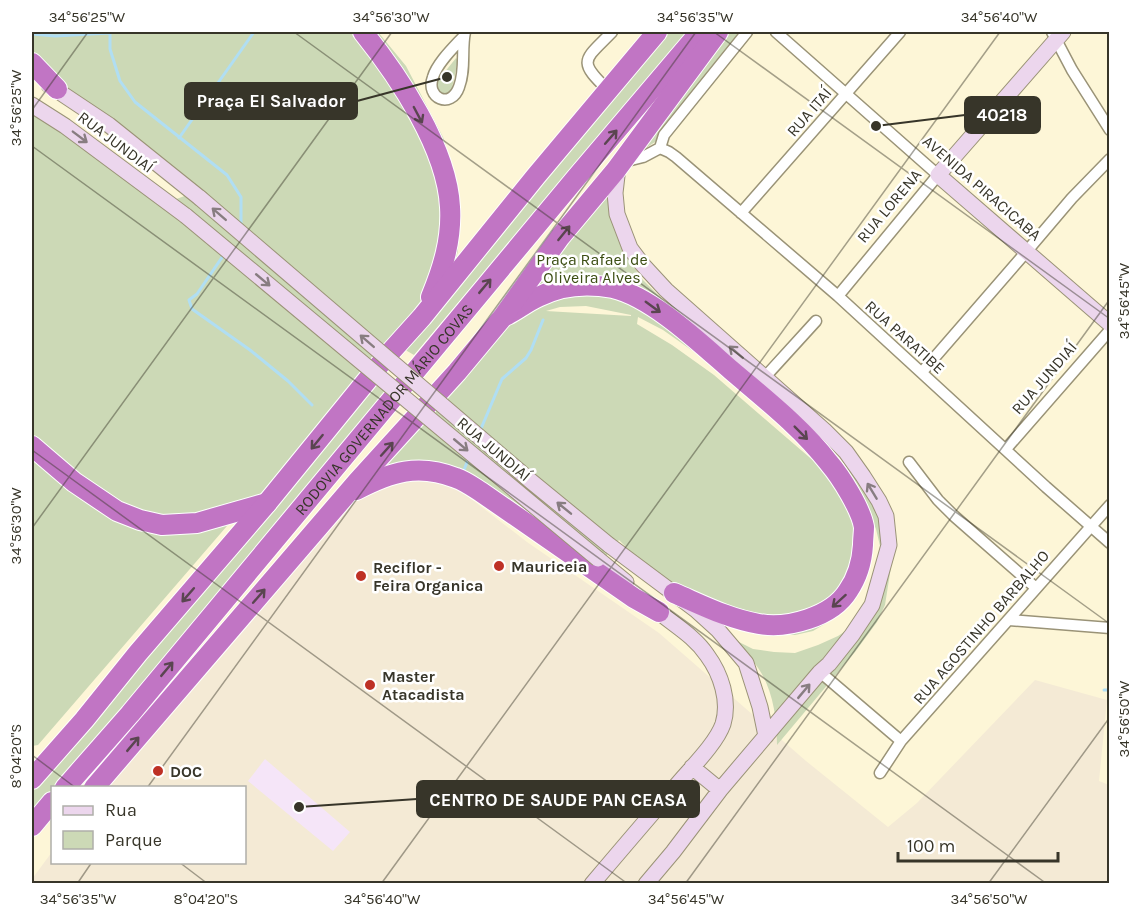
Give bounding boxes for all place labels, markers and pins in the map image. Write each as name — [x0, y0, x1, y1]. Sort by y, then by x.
callout: Praça El Salvador — [185, 83, 357, 119]
callout: 40218 — [965, 97, 1040, 133]
place label: Mauriceia — [511, 557, 587, 576]
place label: Reciflor - Feira Organica — [373, 558, 483, 595]
marker: Mauriceia — [492, 559, 506, 573]
marker: Reciflor - Feira Organica — [354, 569, 368, 583]
place label: Master Atacadista — [382, 667, 465, 704]
marker: Master Atacadista — [363, 678, 377, 692]
place label: DOC — [170, 762, 202, 781]
marker: DOC — [151, 764, 165, 778]
callout: CENTRO DE SAUDE PAN CEASA — [417, 781, 699, 817]

